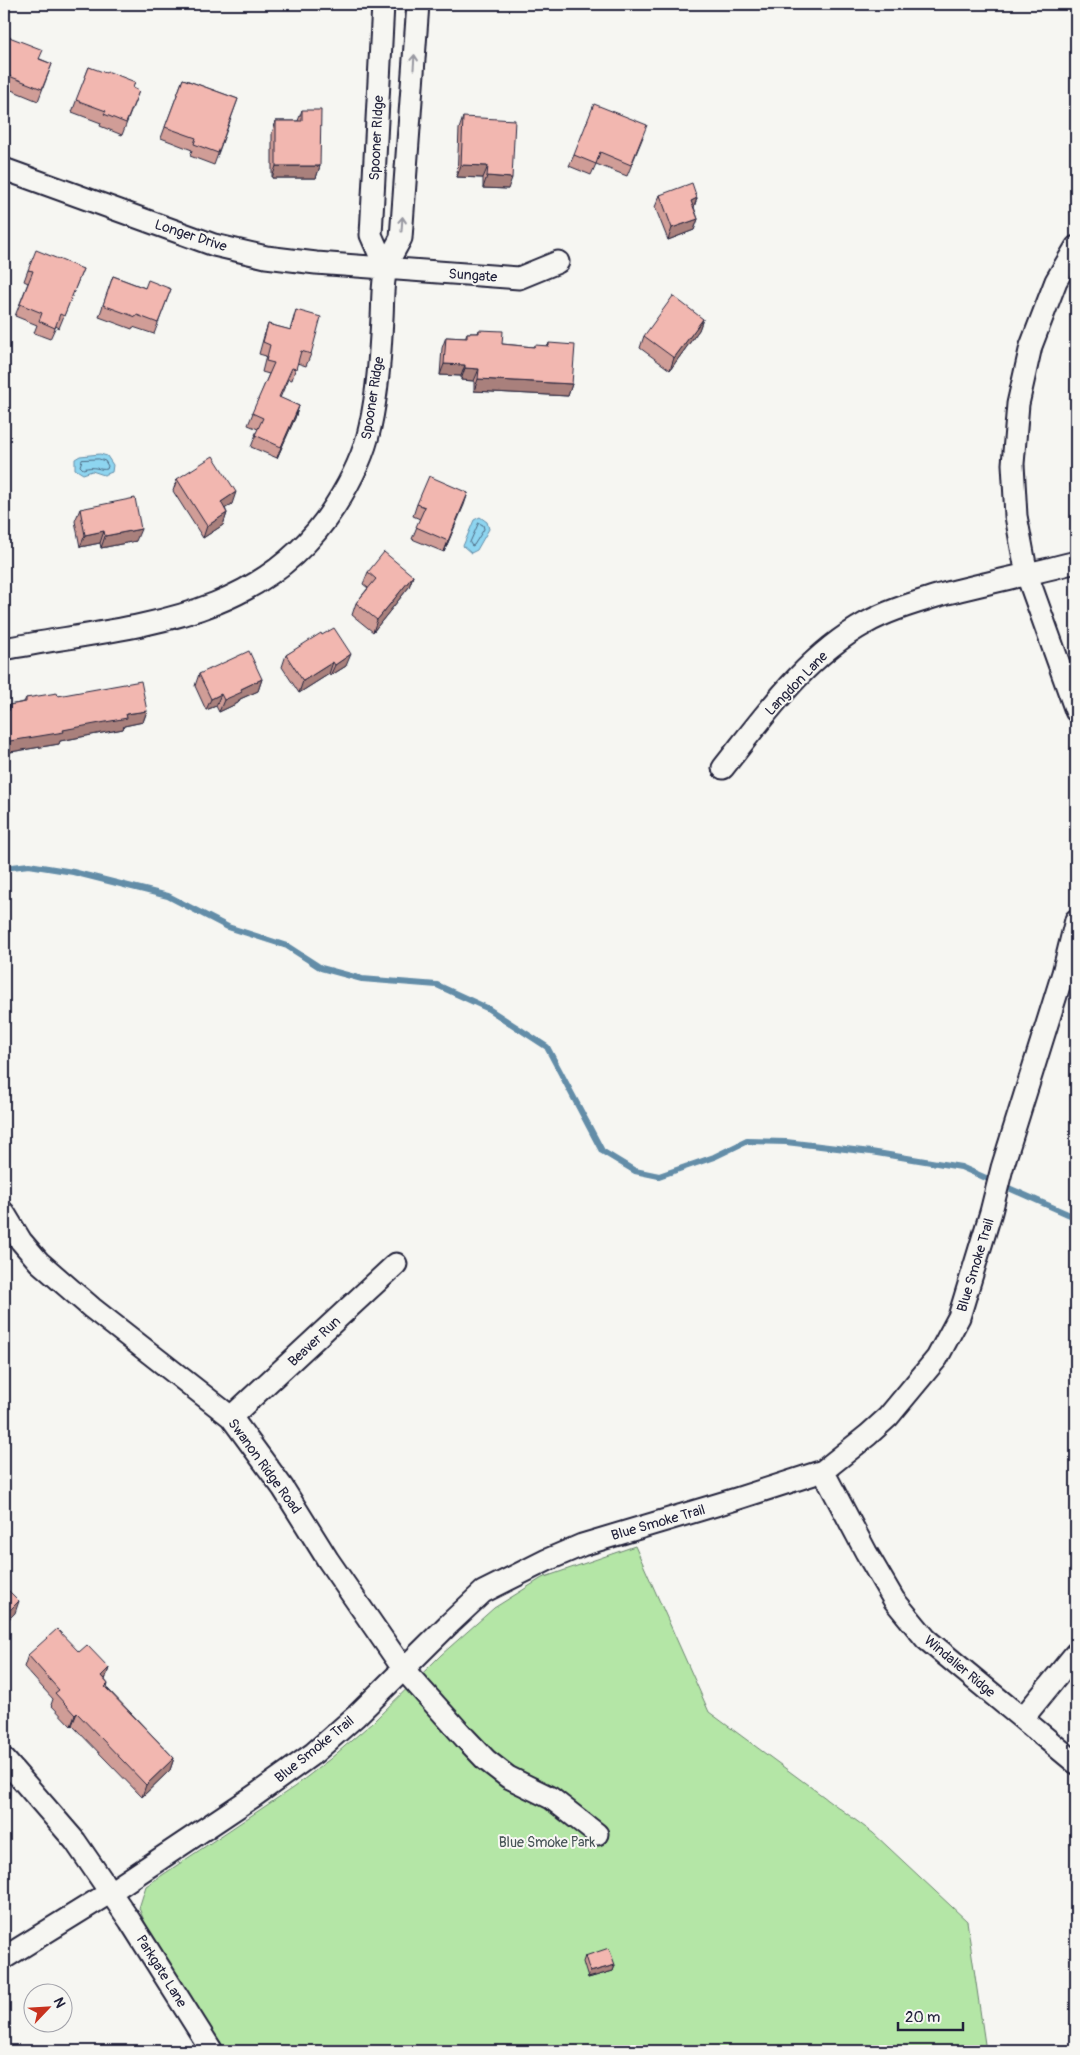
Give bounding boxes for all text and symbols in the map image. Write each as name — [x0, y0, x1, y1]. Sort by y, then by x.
one-way arrow — [409, 54, 418, 70]
street label: Spooner RIdge — [366, 95, 387, 181]
street label: Longer Drive — [153, 216, 229, 255]
one-way arrow — [397, 216, 406, 232]
street label: Sungate — [448, 265, 498, 286]
street label: Spooner Ridge — [358, 355, 387, 441]
street label: Langdon Lane — [762, 648, 831, 719]
street label: Blue Smoke Trail — [953, 1216, 998, 1314]
street label: Beaver Run — [285, 1313, 344, 1370]
street label: Swanon Ridge Road — [224, 1415, 305, 1517]
street label: Blue Smoke Trail — [609, 1501, 707, 1544]
street label: Windalier Ridge — [921, 1632, 999, 1701]
street label: Blue Smoke Trail — [271, 1712, 357, 1786]
park label: Blue Smoke Park — [499, 1834, 595, 1851]
street label: Parkgate Lane — [133, 1932, 191, 2011]
north arrow — [22, 1982, 72, 2032]
text: N — [50, 1995, 69, 2011]
scale bar — [898, 2000, 962, 2032]
text: 20 m — [905, 2008, 940, 2027]

